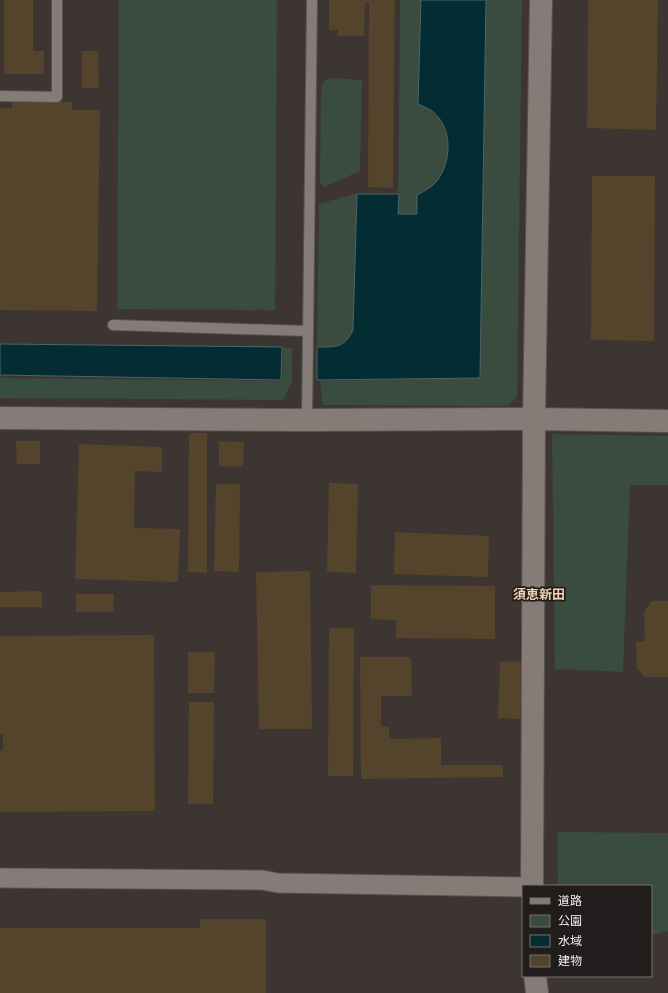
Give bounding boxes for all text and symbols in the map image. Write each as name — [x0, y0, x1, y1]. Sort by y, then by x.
district label: 須恵新田 — [513, 587, 565, 602]
legend — [522, 885, 652, 977]
text: 道路 — [558, 894, 582, 908]
text: 公園 — [558, 914, 582, 928]
text: 水域 — [558, 934, 582, 948]
text: 建物 — [558, 954, 582, 968]

